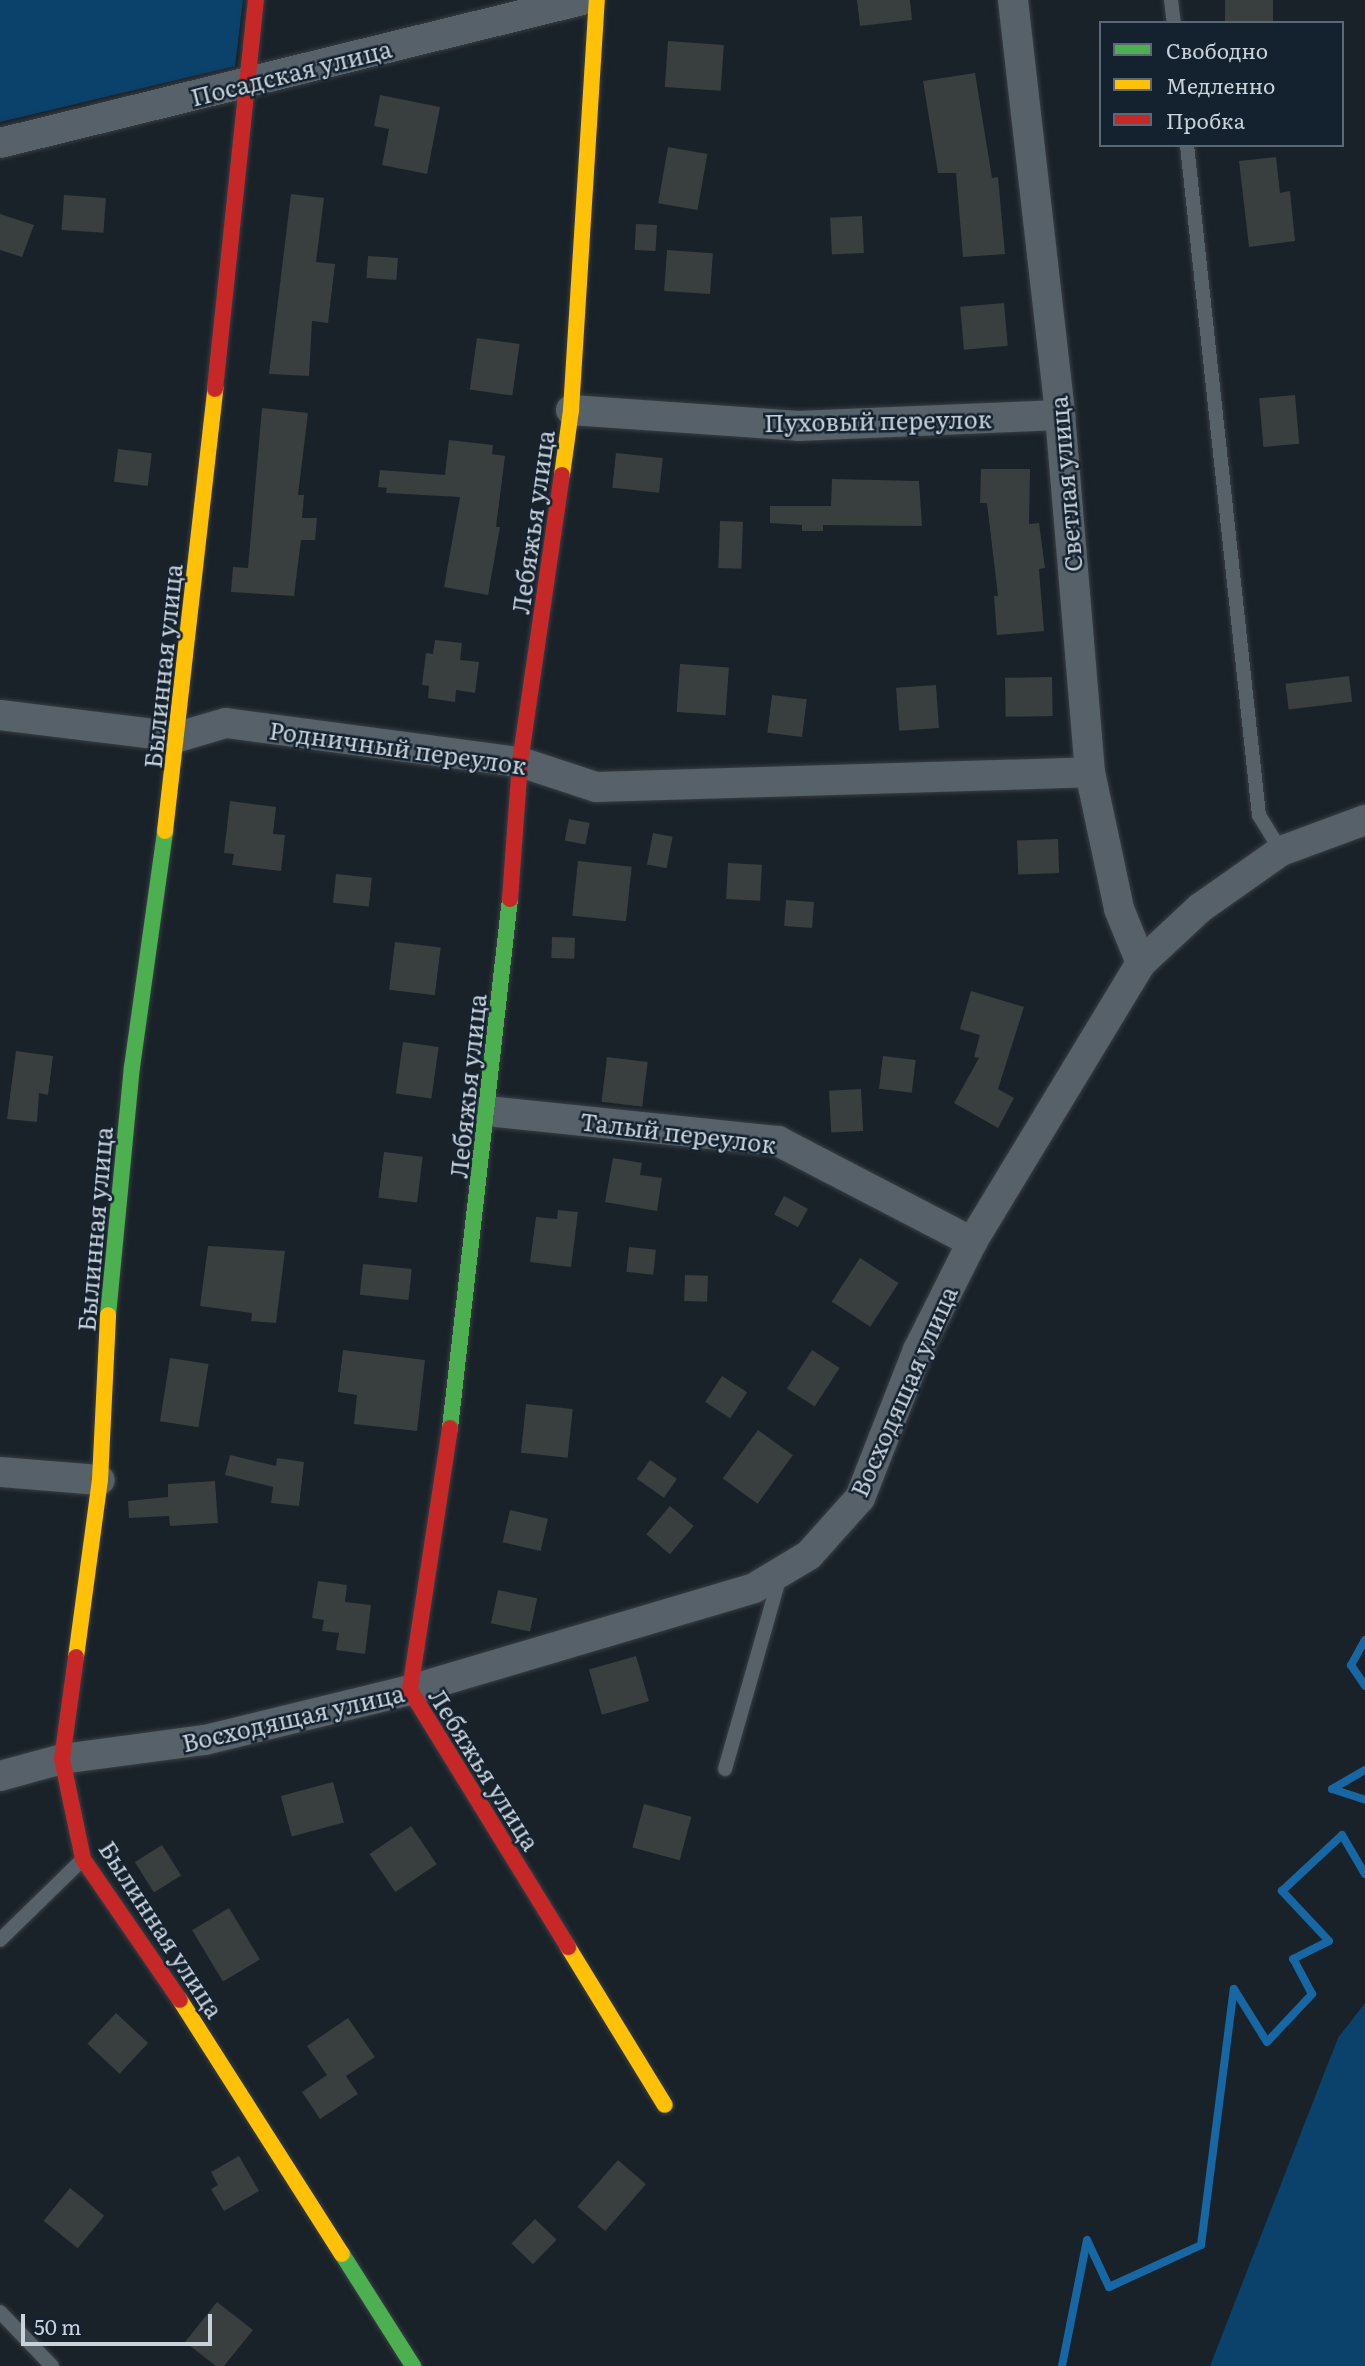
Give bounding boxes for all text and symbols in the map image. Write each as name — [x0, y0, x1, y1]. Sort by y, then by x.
legend — [1099, 21, 1344, 147]
street label: Посадская улица — [188, 33, 394, 111]
text: Свободно — [1166, 34, 1268, 65]
text: Медленно — [1166, 69, 1275, 100]
text: Пробка — [1166, 104, 1245, 135]
street label: Светлая улица — [1043, 395, 1087, 573]
street label: Пуховый переулок — [764, 404, 992, 436]
street label: Лебяжья улица — [505, 428, 559, 616]
street label: Былинная улица — [137, 562, 187, 770]
street label: Родничный переулок — [268, 715, 528, 779]
street label: Лебяжья улица — [443, 992, 491, 1180]
street label: Талый переулок — [578, 1106, 778, 1158]
street label: Былинная улица — [71, 1125, 117, 1333]
street label: Восходящая улица — [844, 1281, 962, 1501]
street label: Восходящая улица — [179, 1677, 407, 1757]
street label: Лебяжья улица — [424, 1683, 546, 1855]
street label: Былинная улица — [94, 1835, 230, 2023]
scale bar — [24, 2300, 215, 2344]
text: 50 m — [34, 2310, 81, 2341]

